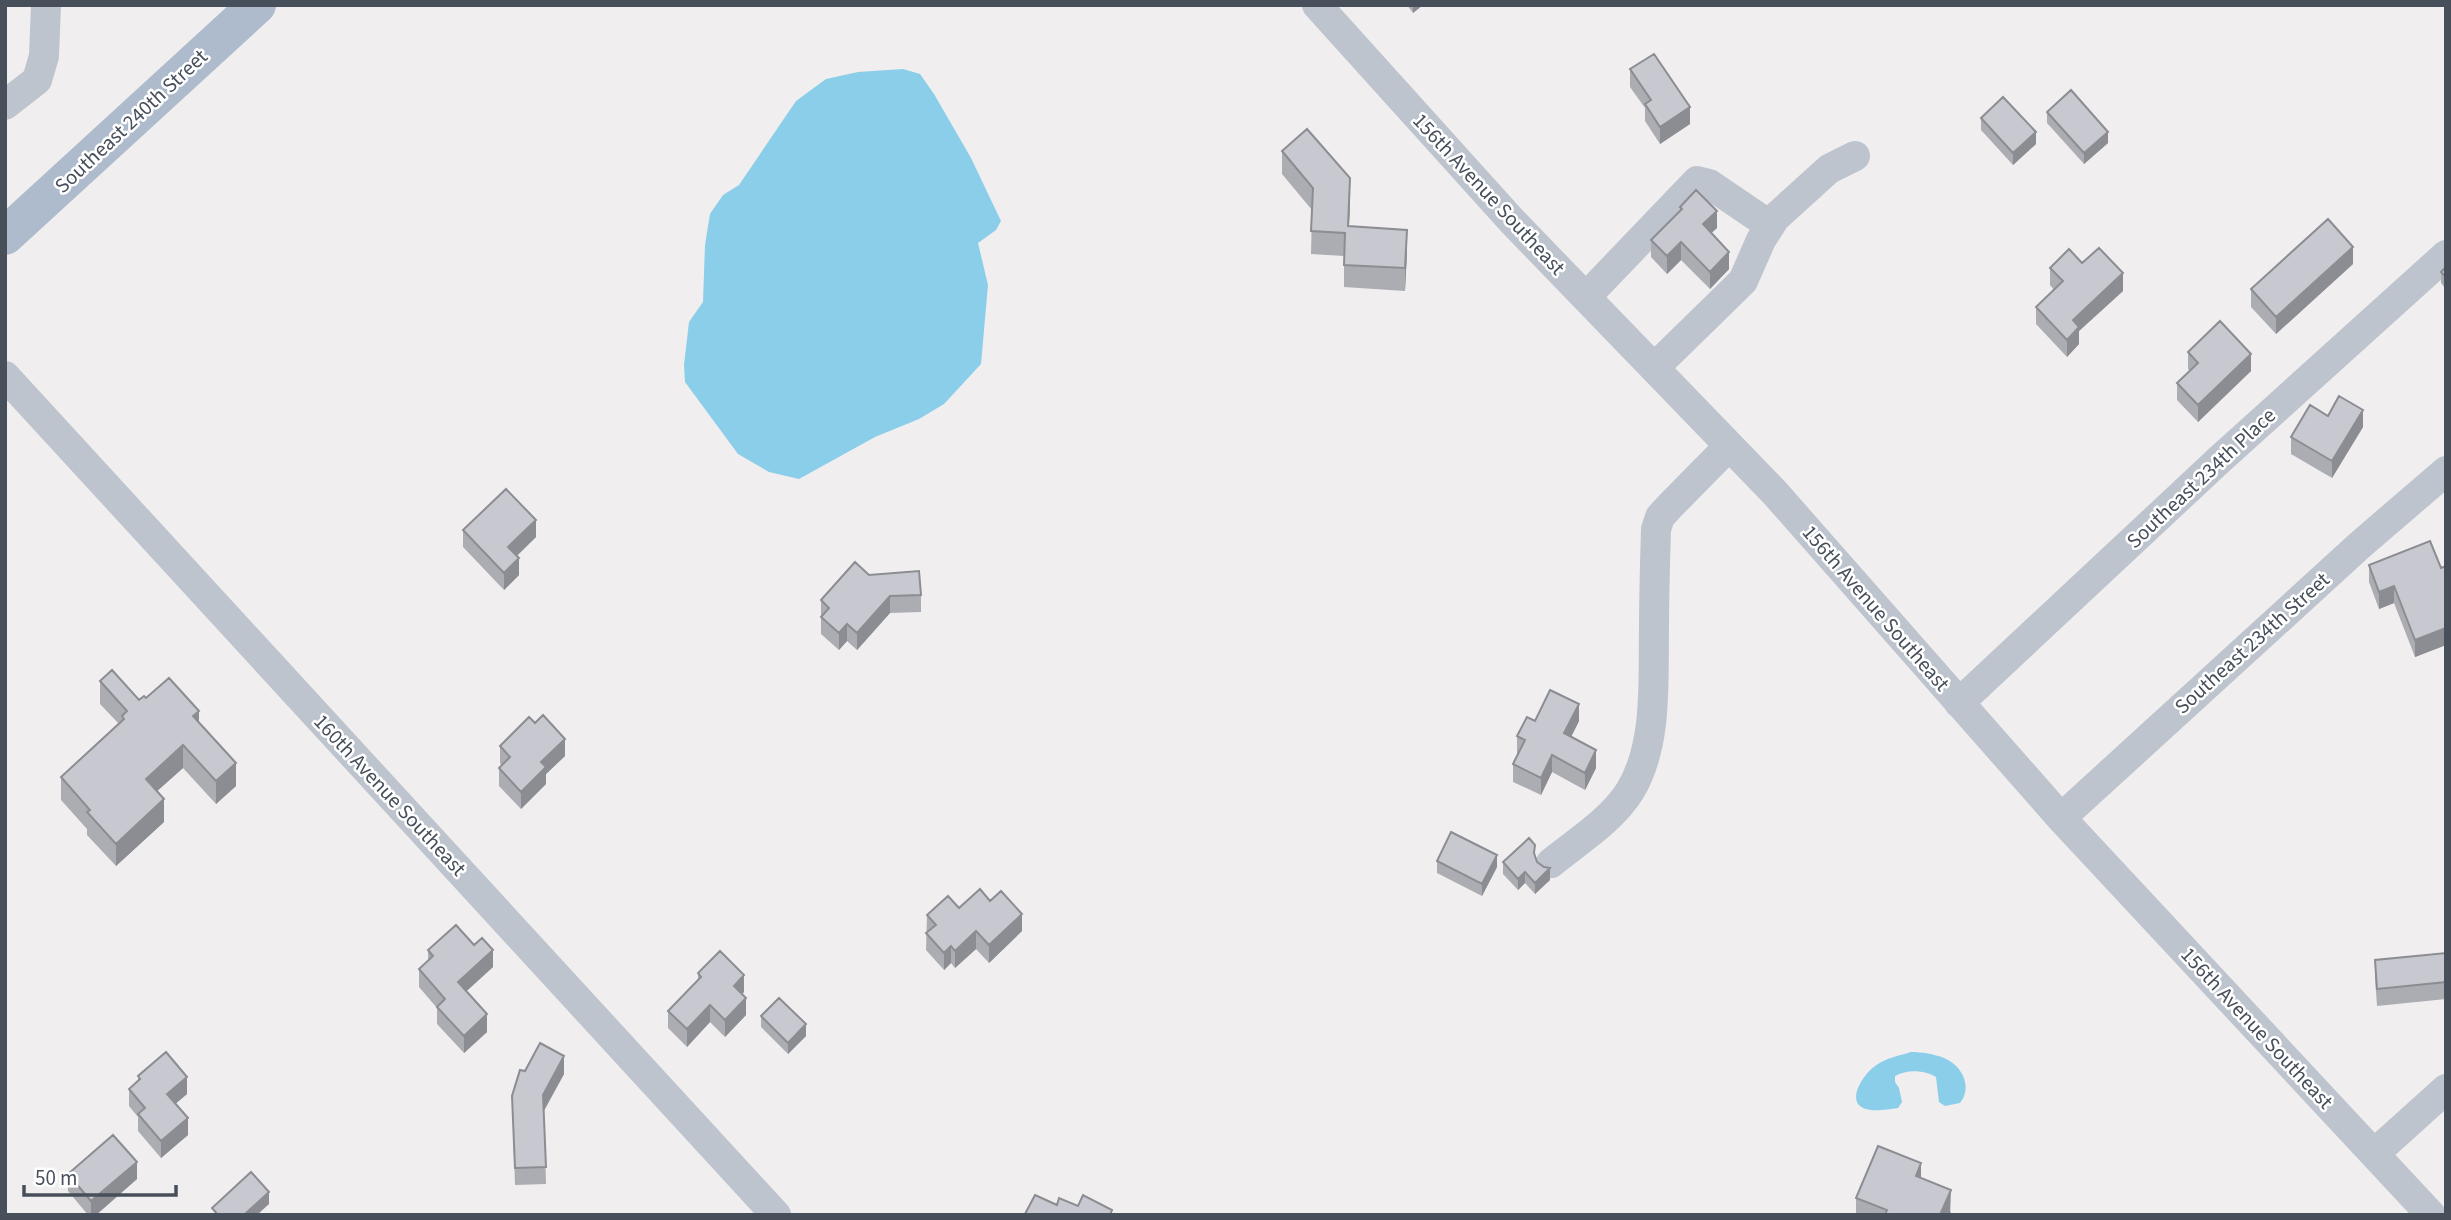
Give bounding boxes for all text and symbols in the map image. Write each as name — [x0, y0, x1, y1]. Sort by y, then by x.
street label: Southeast 240th Street — [48, 42, 214, 200]
street label: 156th Avenue Southeast — [1406, 106, 1572, 282]
street label: Southeast 234th Place — [2120, 401, 2282, 555]
street label: 156th Avenue Southeast — [1795, 518, 1957, 698]
street label: Southeast 234th Street — [2168, 565, 2336, 721]
street label: 160th Avenue Southeast — [307, 707, 473, 883]
street label: 156th Avenue Southeast — [2174, 940, 2340, 1116]
scale bar — [24, 1154, 177, 1198]
text: 50 m — [35, 1163, 77, 1193]

